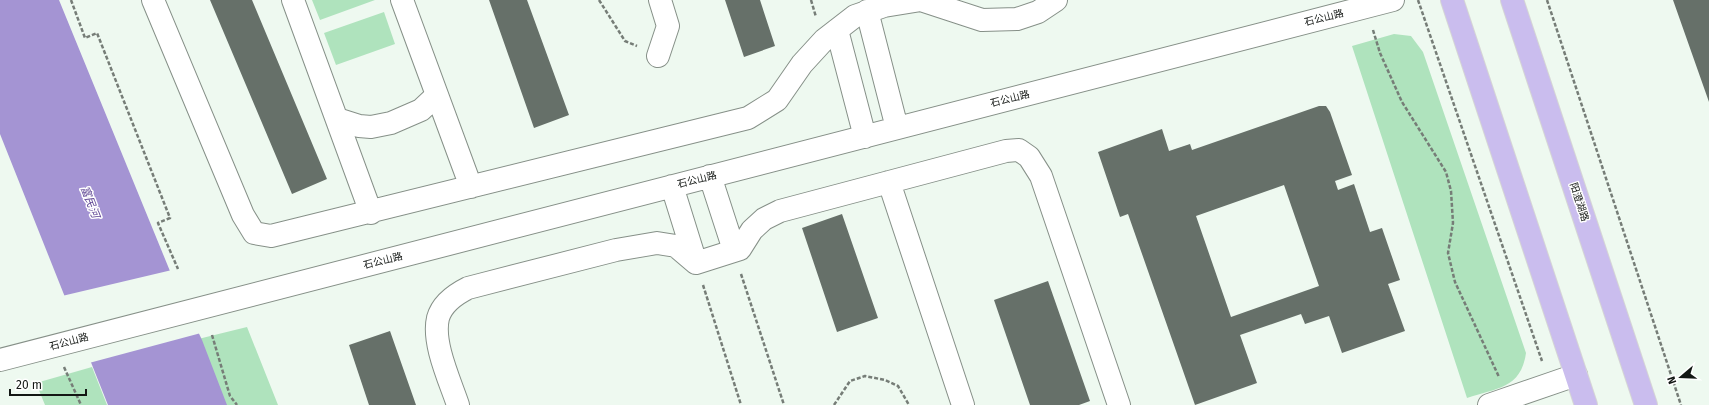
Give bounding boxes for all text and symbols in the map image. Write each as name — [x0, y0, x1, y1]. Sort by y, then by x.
street label: 石公山路 — [1303, 7, 1345, 29]
street label: 石公山路 — [989, 88, 1031, 110]
street label: 石公山路 — [676, 169, 718, 191]
street label: 阳澄湖路 — [1567, 181, 1591, 223]
water label: 富民河 — [78, 184, 103, 222]
street label: 石公山路 — [362, 250, 404, 272]
street label: 石公山路 — [48, 331, 90, 353]
north arrow — [1661, 357, 1701, 397]
scale bar — [10, 371, 86, 397]
text: N — [1665, 375, 1679, 386]
text: 20 m — [16, 378, 42, 392]

